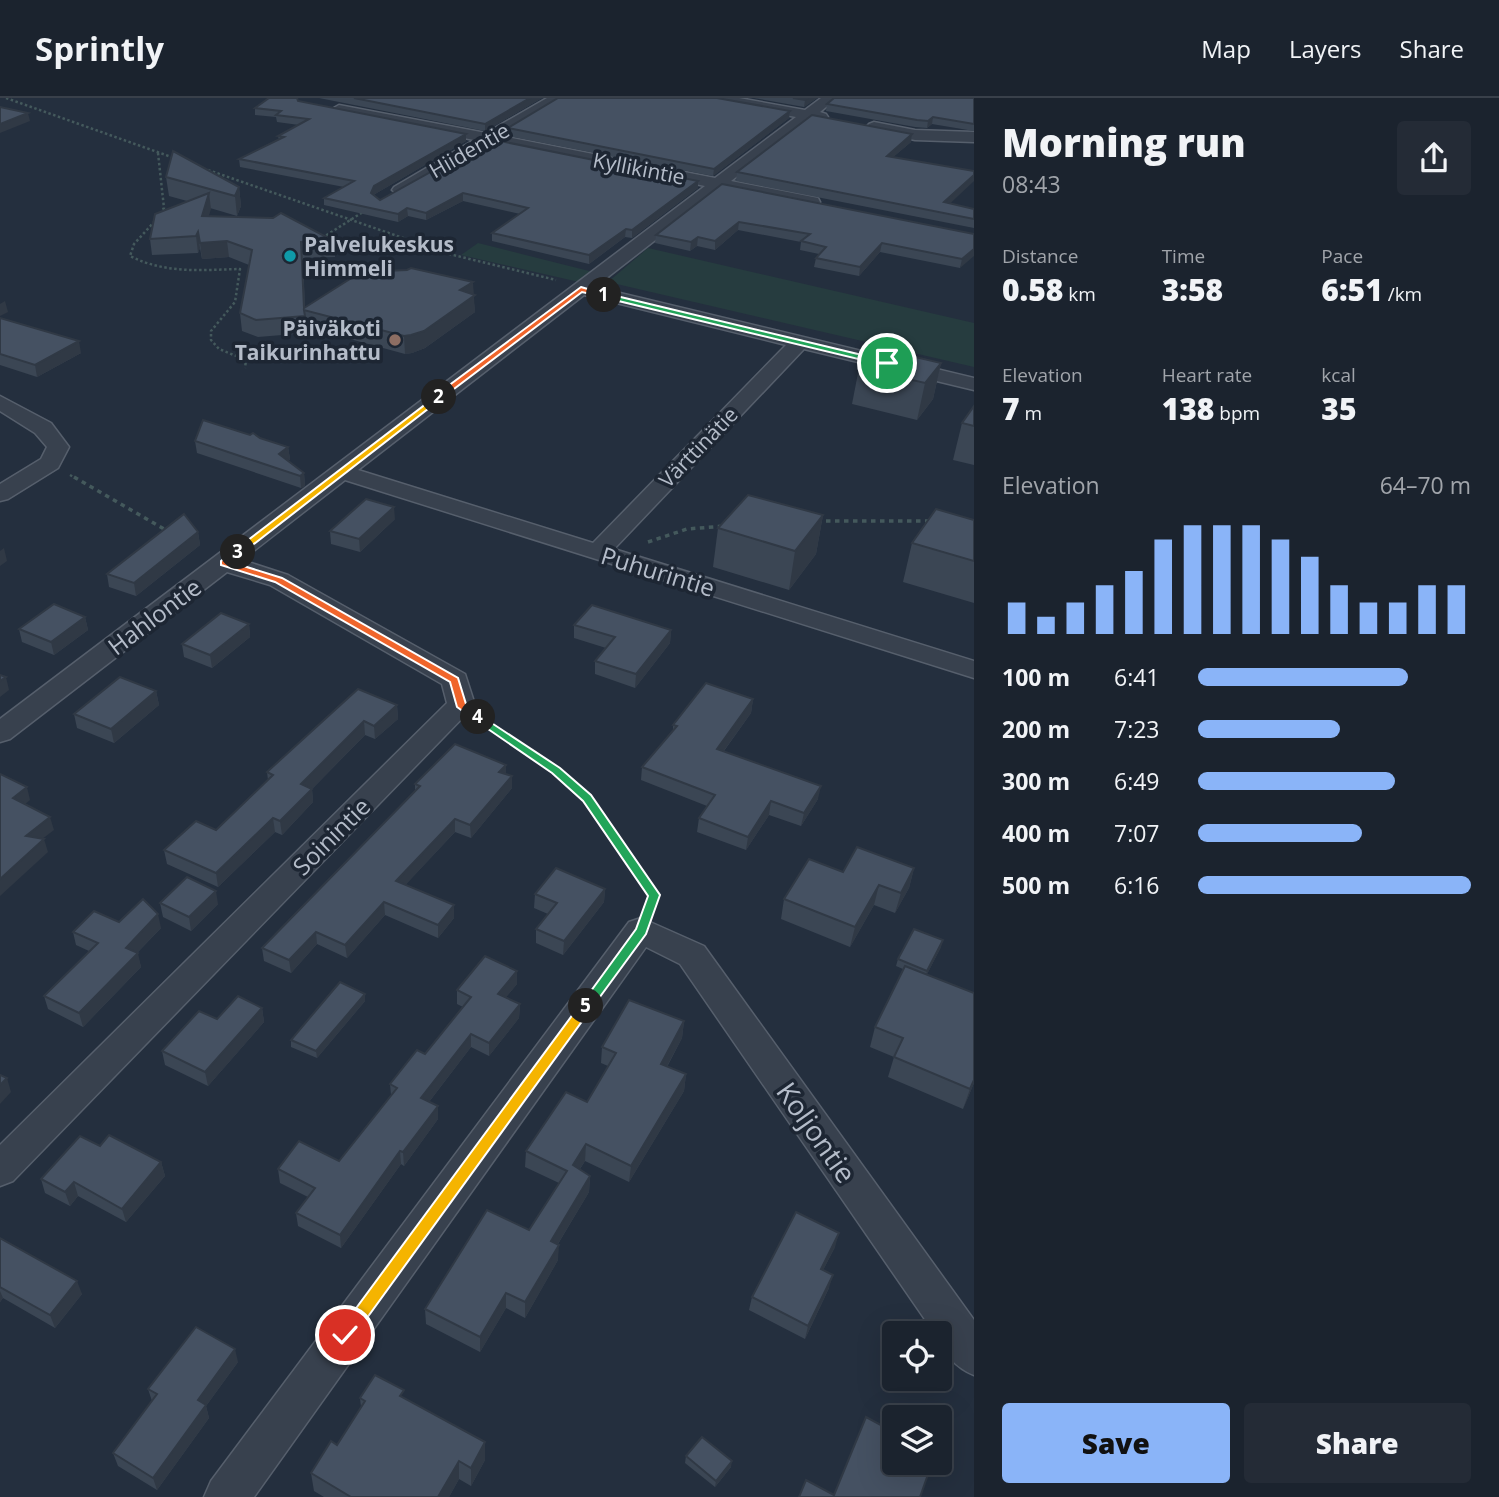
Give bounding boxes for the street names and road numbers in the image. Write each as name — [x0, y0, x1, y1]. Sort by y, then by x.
street label: Hiidentie — [424, 116, 514, 184]
street label: Kyllikintie — [591, 145, 687, 191]
street label: Värttinätie — [652, 401, 744, 493]
street label: Puhurintie — [597, 538, 719, 604]
street label: Hahlontie — [101, 570, 207, 662]
street label: Soinintie — [285, 790, 377, 882]
street label: Koljontie — [768, 1074, 866, 1190]

